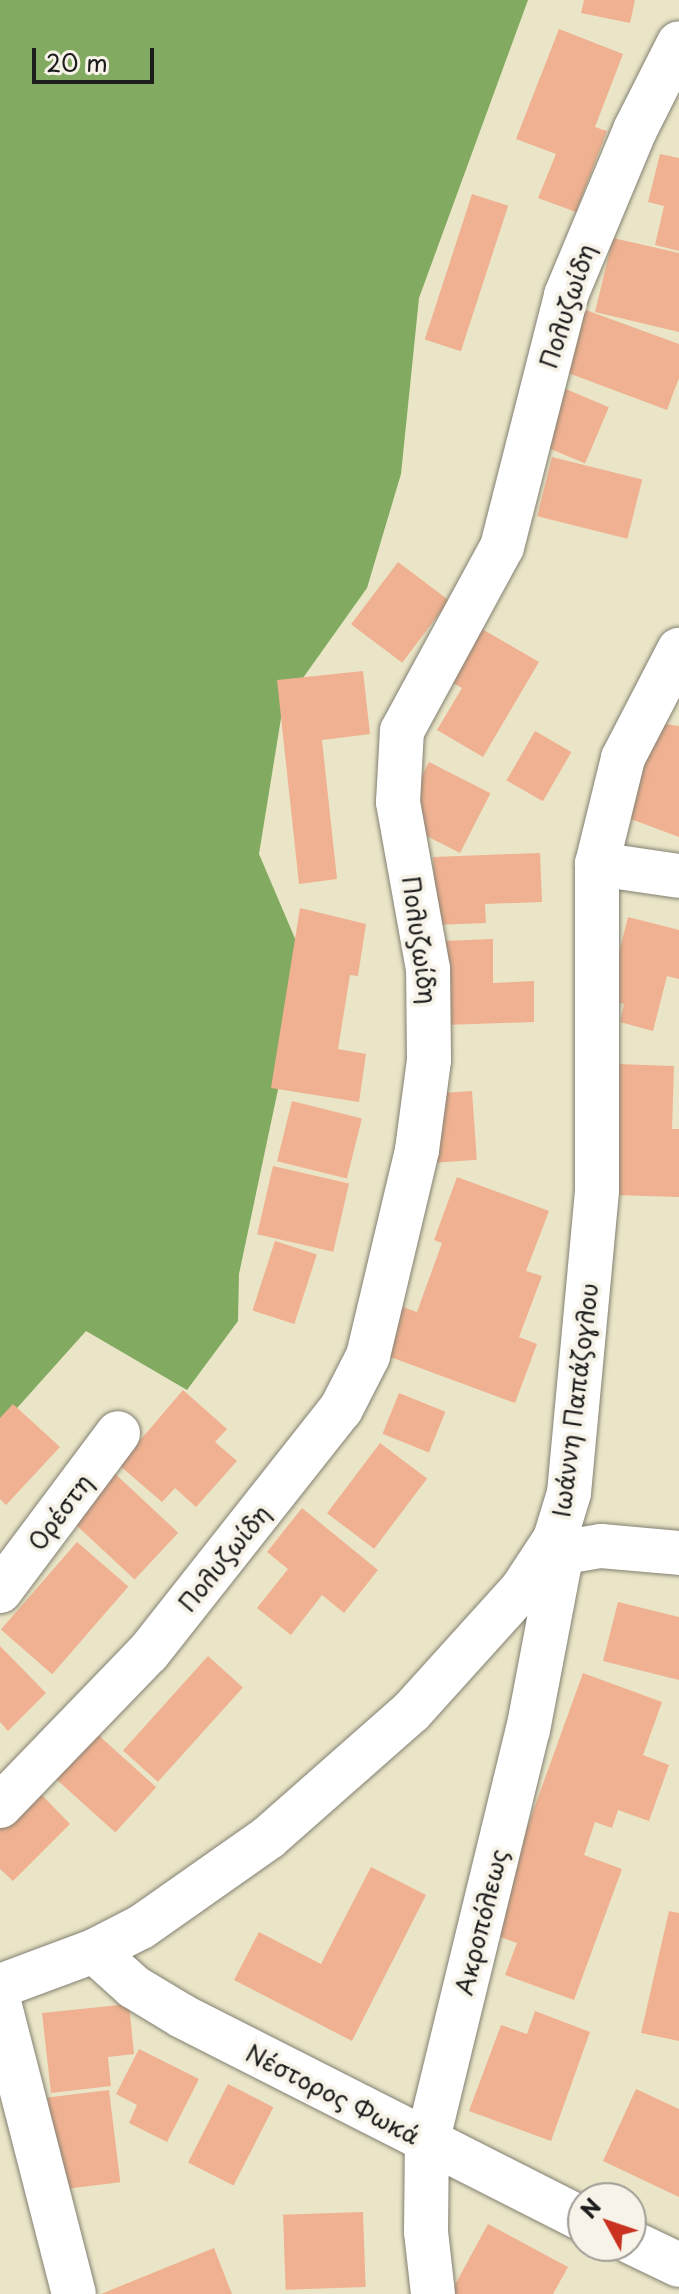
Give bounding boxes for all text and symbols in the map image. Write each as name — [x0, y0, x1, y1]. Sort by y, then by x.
scale bar — [36, 32, 158, 82]
text: 20 m — [46, 44, 108, 80]
street label: Πολυζωίδη — [533, 240, 601, 372]
street label: Πολυζωίδη — [397, 874, 443, 1006]
street label: Ιωάννη Παπάζογλου — [546, 1281, 604, 1519]
street label: Ορέστη — [22, 1468, 98, 1556]
street label: Πολυζωίδη — [172, 1499, 276, 1617]
street label: Ακροπόλεως — [449, 1846, 513, 1998]
street label: Νέστορος Φωκά — [242, 2038, 424, 2150]
north arrow — [567, 2182, 647, 2262]
text: N — [572, 2190, 608, 2225]

